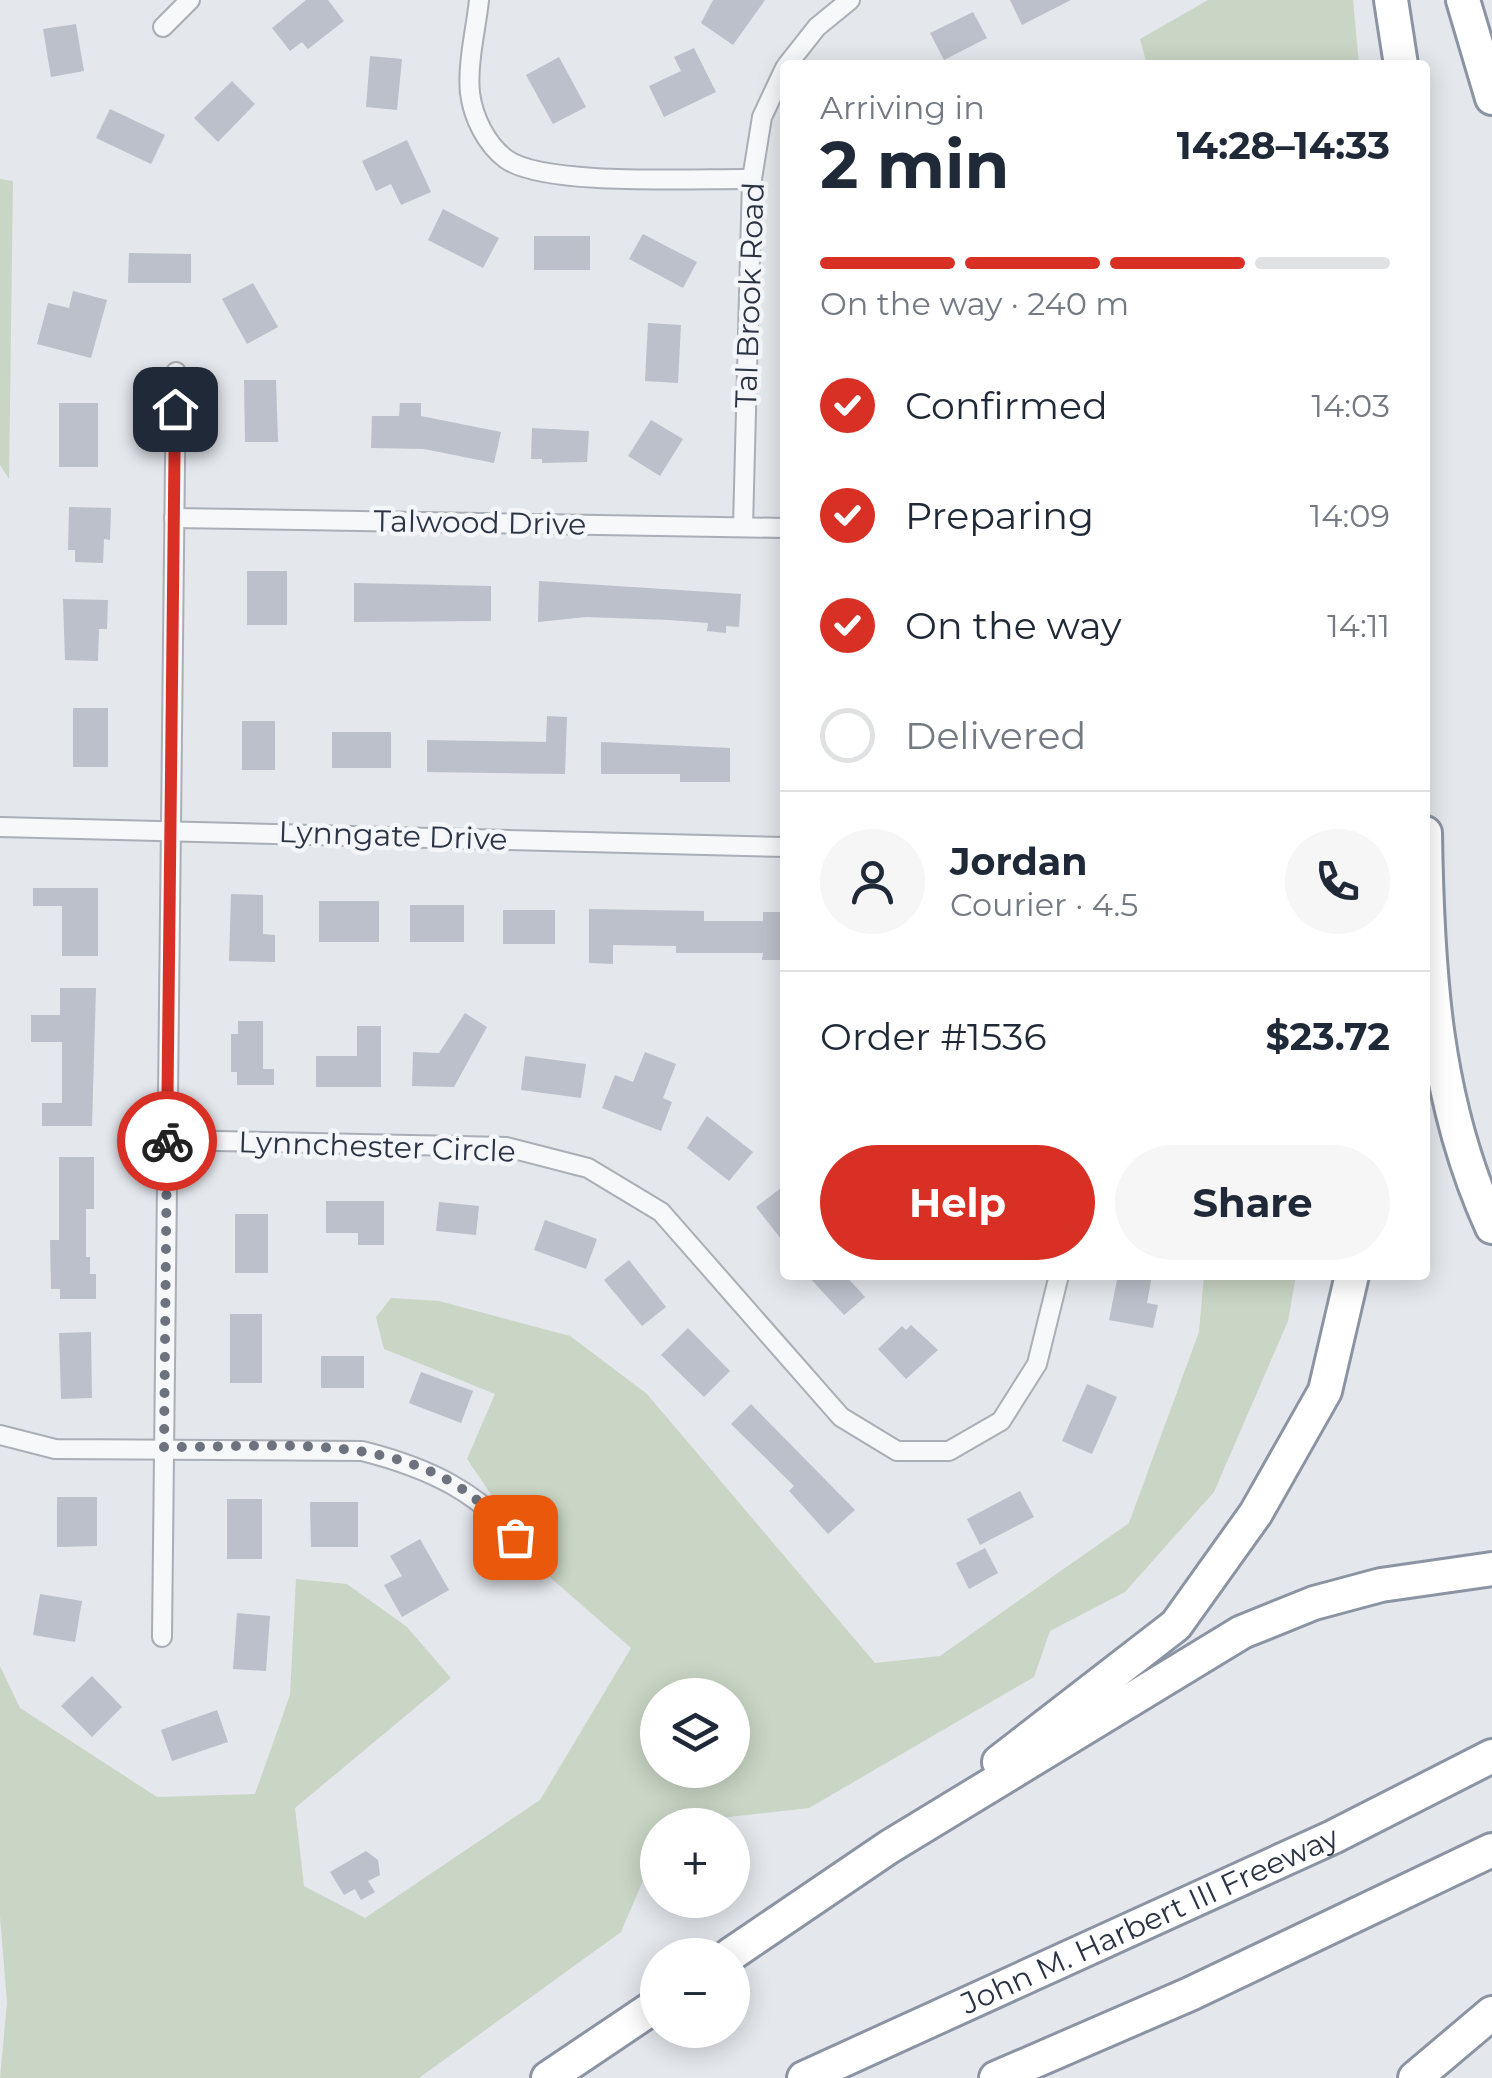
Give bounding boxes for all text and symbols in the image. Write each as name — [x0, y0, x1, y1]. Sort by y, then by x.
text: Arriving in — [820, 88, 985, 127]
text: 14:28–14:33 — [1177, 122, 1390, 169]
text: 2 min — [820, 125, 1009, 204]
street label: Tal Brook Road — [727, 181, 772, 409]
text: On the way · 240 m — [820, 284, 1129, 323]
pin — [133, 367, 218, 452]
icon: check — [820, 378, 875, 433]
icon: home — [148, 382, 203, 437]
text: Confirmed — [905, 382, 1108, 429]
text: 14:03 — [1311, 386, 1390, 425]
icon: check — [820, 488, 875, 543]
text: Preparing — [905, 492, 1094, 539]
text: 14:09 — [1310, 496, 1390, 535]
street label: Talwood Drive — [373, 502, 587, 543]
icon: check — [820, 598, 875, 653]
text: On the way — [905, 602, 1122, 649]
text: 14:11 — [1327, 606, 1390, 645]
text: Delivered — [905, 712, 1086, 759]
street label: Lynngate Drive — [278, 813, 508, 858]
button: person — [820, 829, 925, 934]
button: phone — [1285, 829, 1390, 934]
text: Jordan — [950, 838, 1088, 885]
text: Courier · 4.5 — [950, 885, 1138, 924]
text: Order #1536 — [820, 1013, 1047, 1060]
text: $23.72 — [1266, 1013, 1390, 1060]
courier — [117, 1091, 217, 1191]
icon: bike — [140, 1114, 195, 1169]
street label: Lynnchester Circle — [238, 1123, 516, 1170]
button: Help — [820, 1145, 1095, 1260]
button: Share — [1115, 1145, 1390, 1260]
pin — [473, 1495, 558, 1580]
icon: bag — [488, 1510, 543, 1565]
map controls — [640, 1678, 750, 2048]
button: layers — [640, 1678, 750, 1788]
button: + — [640, 1808, 750, 1918]
street label: John M. Harbert III Freeway — [954, 1818, 1345, 2022]
button: − — [640, 1938, 750, 2048]

